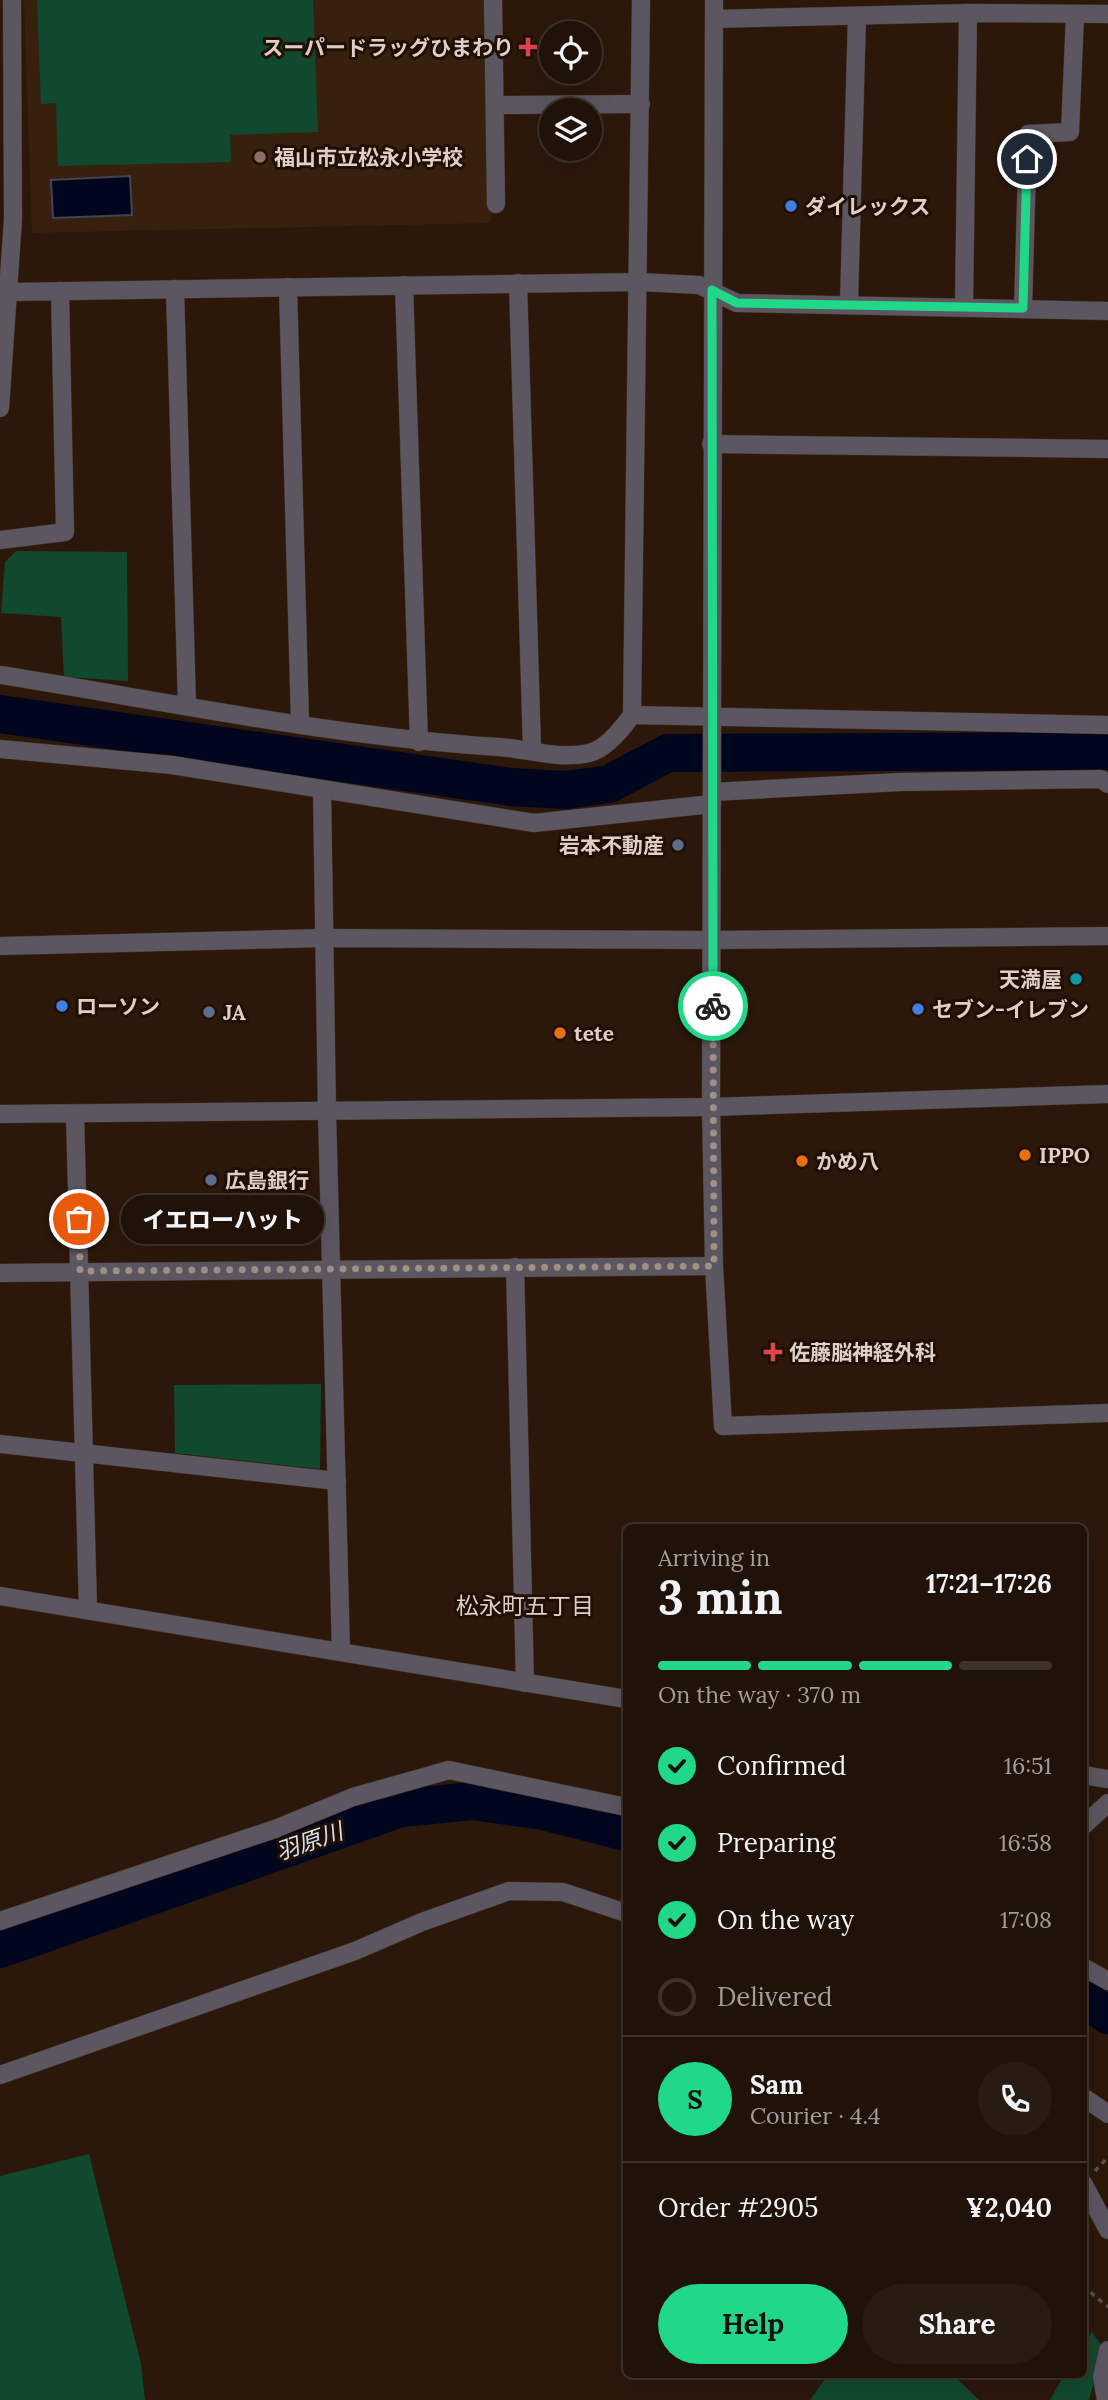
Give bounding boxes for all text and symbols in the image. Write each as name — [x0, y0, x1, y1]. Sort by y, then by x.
map controls — [539, 21, 602, 161]
button: locate — [539, 21, 602, 84]
place label: スーパードラッグひまわり — [262, 34, 514, 61]
marker: スーパードラッグひまわり — [520, 39, 536, 55]
button: layers — [539, 98, 602, 161]
pin — [997, 129, 1057, 189]
icon: home — [1008, 140, 1046, 178]
place label: 福山市立松永小学校 — [274, 144, 463, 171]
marker: 福山市立松永小学校 — [252, 149, 268, 165]
place label: ダイレックス — [805, 193, 930, 220]
marker: ダイレックス — [783, 198, 799, 214]
place label: 岩本不動産 — [559, 832, 664, 859]
marker: 岩本不動産 — [670, 837, 686, 853]
place label: 天満屋 — [999, 966, 1062, 993]
courier — [678, 971, 748, 1041]
marker: 天満屋 — [1068, 971, 1084, 987]
icon: bike — [694, 987, 732, 1025]
place label: ローソン — [76, 993, 160, 1020]
place label: セブン-イレブン — [932, 996, 1089, 1023]
marker: ローソン — [54, 998, 70, 1014]
place label: JA — [223, 999, 246, 1026]
marker: セブン-イレブン — [910, 1001, 926, 1017]
marker: JA — [201, 1004, 217, 1020]
place label: tete — [574, 1020, 614, 1047]
marker: tete — [552, 1025, 568, 1041]
place label: IPPO — [1039, 1142, 1090, 1169]
marker: IPPO — [1017, 1147, 1033, 1163]
place label: かめ八 — [816, 1148, 879, 1175]
marker: かめ八 — [794, 1153, 810, 1169]
place label: 広島銀行 — [225, 1167, 309, 1194]
marker: 広島銀行 — [203, 1172, 219, 1188]
pin — [49, 1189, 109, 1249]
callout: イエローハット — [121, 1194, 324, 1244]
icon: bag — [60, 1200, 98, 1238]
text: イエローハット — [142, 1205, 303, 1234]
place label: 佐藤脳神経外科 — [789, 1339, 936, 1366]
marker: 佐藤脳神経外科 — [763, 1342, 783, 1362]
text: Arriving in — [658, 1543, 770, 1572]
text: 17:21–17:26 — [926, 1567, 1052, 1600]
text: 3 min — [658, 1568, 783, 1627]
district label: 松永町五丁目 — [456, 1591, 594, 1620]
text: On the way · 370 m — [658, 1680, 861, 1709]
icon: check — [658, 1747, 696, 1785]
text: Confirmed — [717, 1749, 846, 1782]
text: 16:51 — [1004, 1751, 1052, 1780]
water label: 羽原川 — [272, 1815, 349, 1866]
icon: check — [658, 1824, 696, 1862]
text: Preparing — [717, 1826, 836, 1859]
text: 16:58 — [999, 1828, 1052, 1857]
icon: check — [658, 1901, 696, 1939]
text: On the way — [717, 1903, 854, 1936]
text: 17:08 — [1000, 1905, 1052, 1934]
text: Delivered — [717, 1980, 833, 2013]
button: phone — [978, 2062, 1052, 2136]
text: Sam — [750, 2068, 803, 2101]
text: S — [687, 2083, 703, 2116]
text: Courier · 4.4 — [750, 2101, 881, 2130]
text: Order #2905 — [658, 2191, 818, 2224]
text: ¥2,040 — [966, 2191, 1052, 2224]
button: Help — [658, 2284, 848, 2364]
button: Share — [862, 2284, 1052, 2364]

